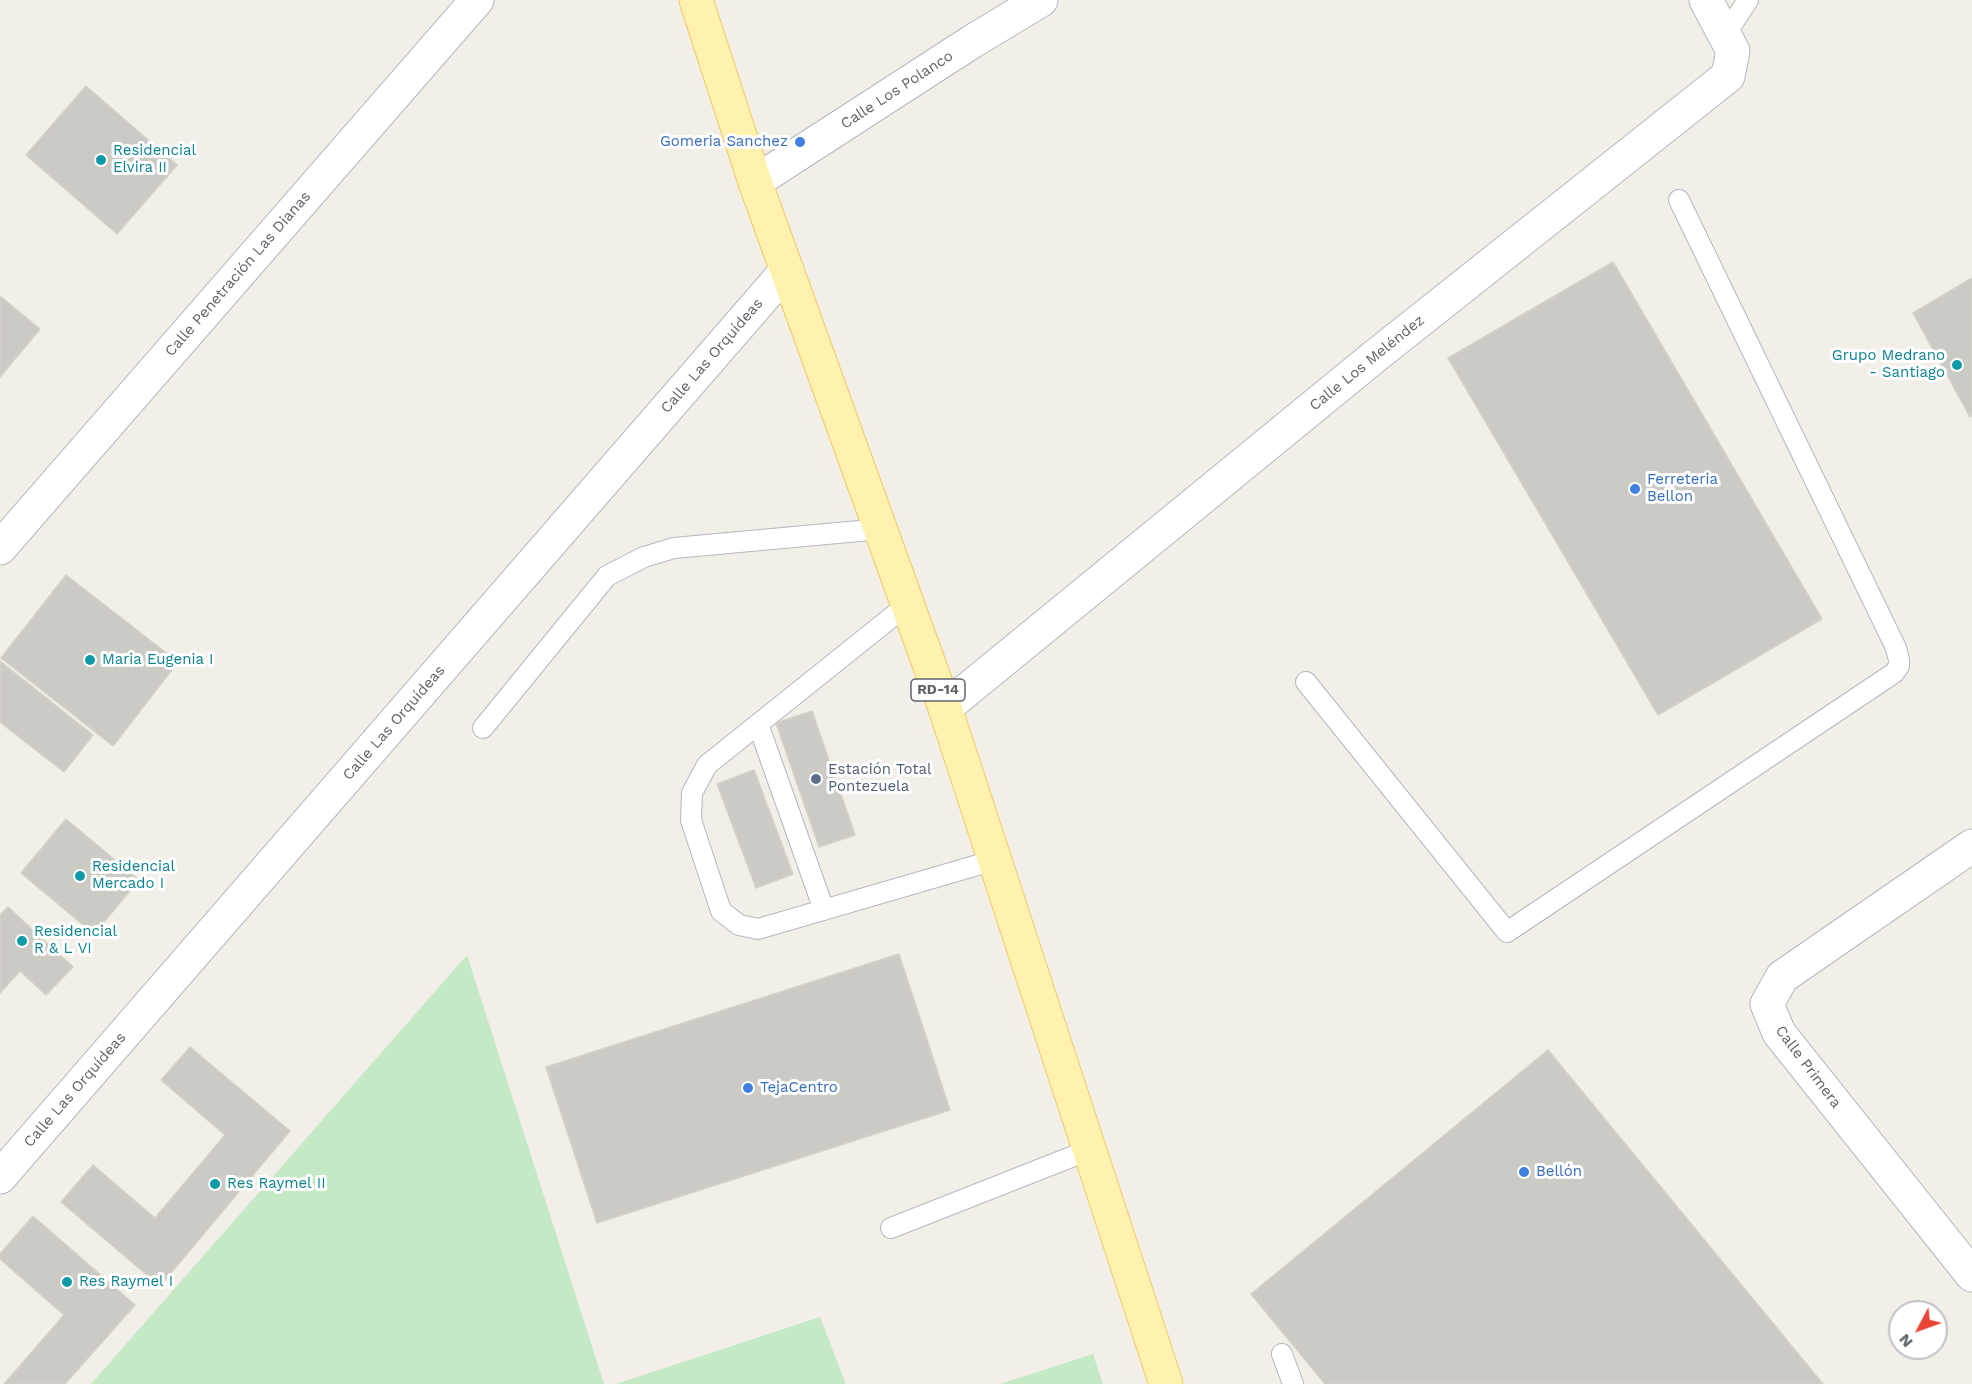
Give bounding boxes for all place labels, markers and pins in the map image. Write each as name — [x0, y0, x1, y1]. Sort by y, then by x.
place label: Gomeria Sanchez — [660, 133, 788, 151]
marker: Gomeria Sanchez — [793, 135, 807, 149]
place label: Residencial Elvira II — [113, 142, 196, 177]
marker: Residencial Elvira II — [94, 153, 108, 167]
place label: Grupo Medrano - Santiago — [1832, 347, 1945, 382]
marker: Grupo Medrano - Santiago — [1950, 358, 1964, 372]
place label: Ferreteria Bellon — [1647, 471, 1718, 506]
marker: Ferreteria Bellon — [1628, 482, 1642, 496]
place label: Maria Eugenia I — [102, 651, 213, 669]
marker: Maria Eugenia I — [83, 653, 97, 667]
place label: Estación Total Pontezuela — [828, 761, 932, 796]
marker: Estación Total Pontezuela — [809, 772, 823, 786]
place label: Residencial Mercado I — [92, 858, 175, 893]
marker: Residencial Mercado I — [73, 869, 87, 883]
place label: Residencial R & L VI — [34, 923, 117, 958]
marker: Residencial R & L VI — [15, 934, 29, 948]
place label: TejaCentro — [760, 1079, 838, 1097]
marker: TejaCentro — [741, 1081, 755, 1095]
place label: Bellón — [1536, 1163, 1582, 1181]
marker: Bellón — [1517, 1165, 1531, 1179]
place label: Res Raymel II — [227, 1175, 326, 1193]
marker: Res Raymel II — [208, 1177, 222, 1191]
place label: Res Raymel I — [79, 1273, 173, 1291]
marker: Res Raymel I — [60, 1275, 74, 1289]

